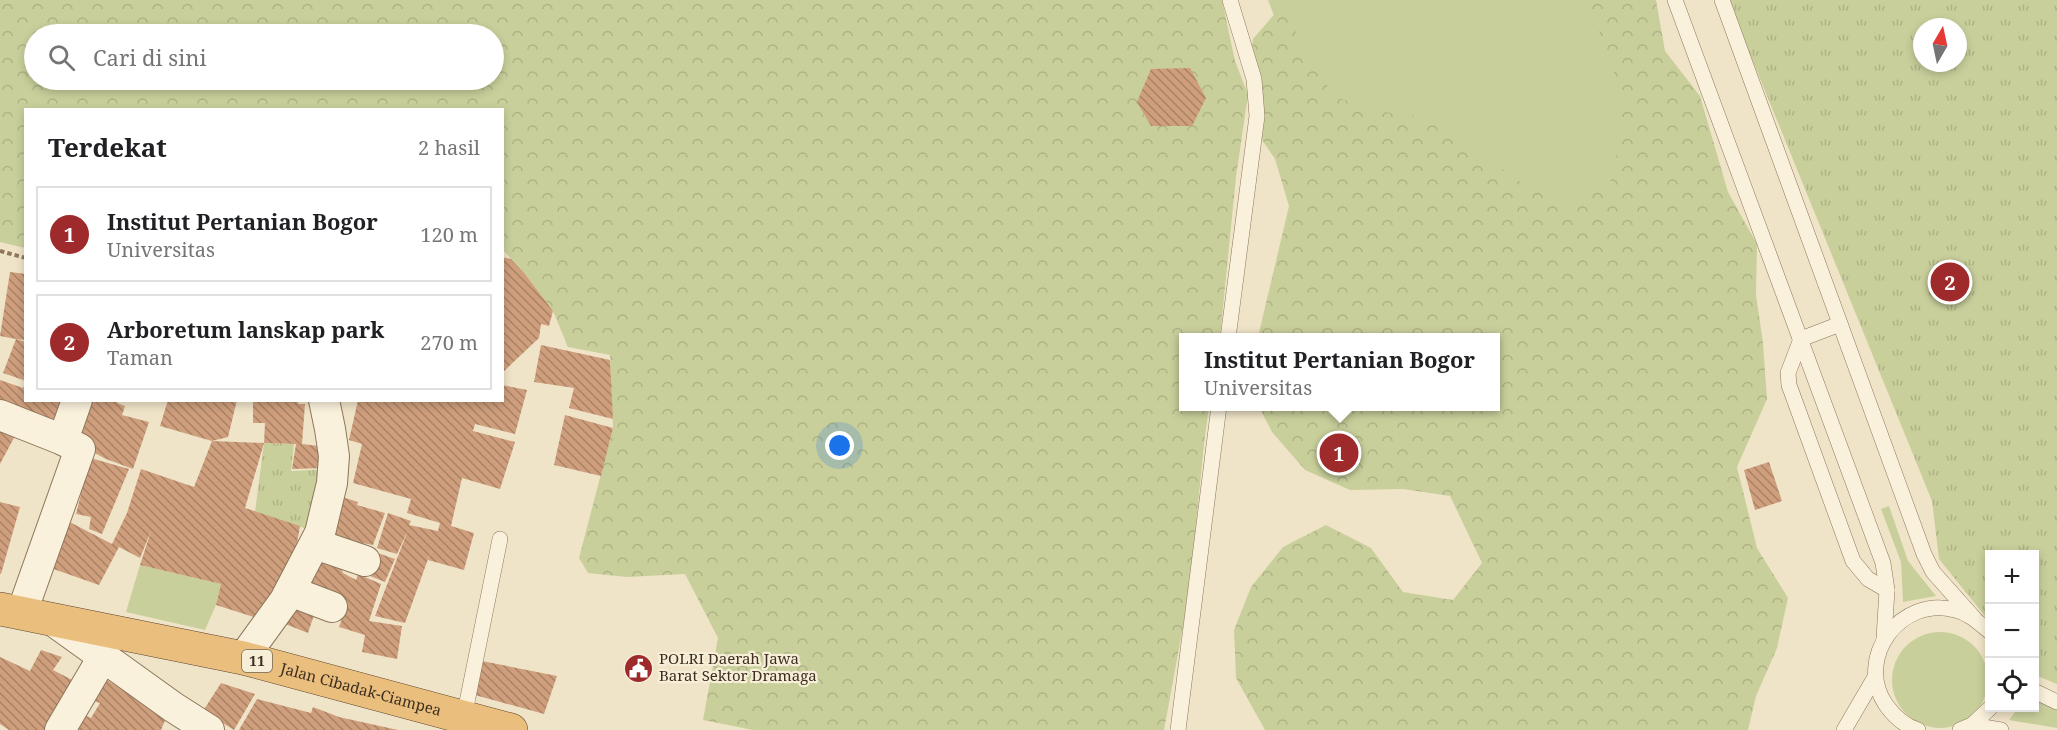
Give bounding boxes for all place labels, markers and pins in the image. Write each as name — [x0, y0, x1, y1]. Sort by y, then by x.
pin: 2 — [1930, 260, 1970, 304]
pin: 1 — [1320, 430, 1358, 476]
place label: POLRI Daerah Jawa Barat Sektor Dramaga — [659, 648, 817, 685]
public building icon: POLRI Daerah Jawa Barat Sektor Dramaga — [622, 652, 654, 684]

